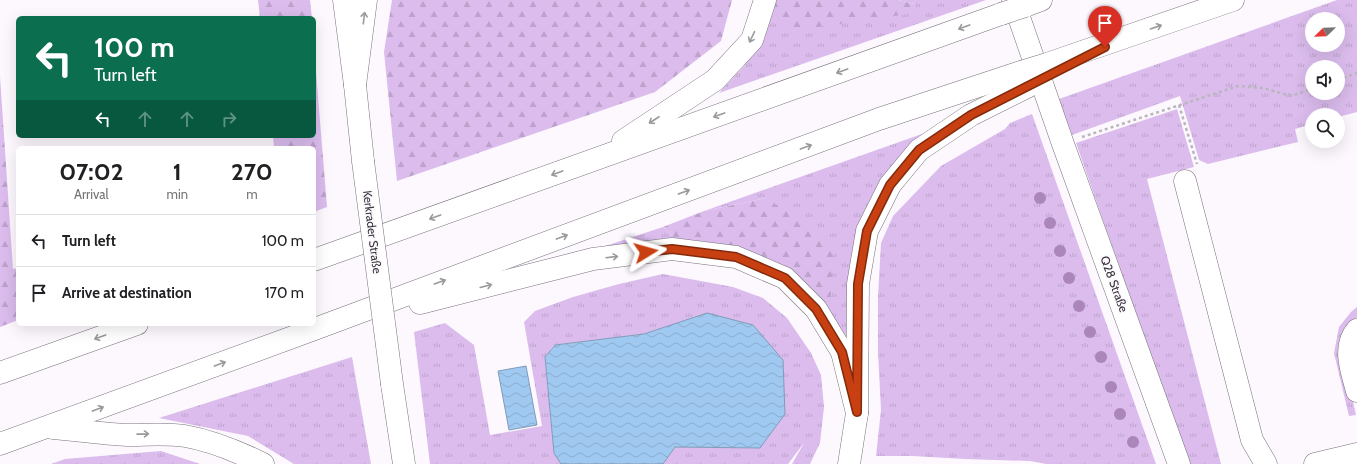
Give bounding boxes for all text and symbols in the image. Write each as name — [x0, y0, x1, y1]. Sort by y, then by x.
pin — [1088, 6, 1122, 47]
one-way arrow — [360, 12, 368, 25]
icon: arrive — [1094, 12, 1116, 34]
north arrow — [1305, 12, 1345, 52]
map controls — [1305, 12, 1345, 148]
one-way arrow — [1149, 23, 1162, 30]
one-way arrow — [958, 24, 970, 32]
text: 100 m — [94, 30, 175, 64]
one-way arrow — [748, 31, 755, 43]
icon: left — [28, 32, 80, 84]
button: sound — [1305, 60, 1345, 100]
text: Turn left — [94, 64, 157, 86]
one-way arrow — [835, 68, 848, 75]
icon: left — [92, 108, 114, 130]
icon: ahead — [134, 108, 156, 130]
icon: ahead — [176, 108, 198, 130]
icon: right — [218, 108, 240, 130]
button: search — [1305, 108, 1345, 148]
one-way arrow — [714, 111, 726, 119]
one-way arrow — [649, 116, 660, 124]
one-way arrow — [800, 142, 812, 150]
text: 07:02 — [59, 157, 123, 186]
text: 1 — [173, 157, 182, 186]
text: 270 — [231, 157, 273, 186]
one-way arrow — [551, 169, 563, 177]
text: Arrival — [74, 186, 109, 202]
text: min — [167, 186, 188, 202]
text: m — [246, 186, 258, 202]
one-way arrow — [678, 187, 690, 195]
street label: Kerkrader Straße — [360, 189, 385, 274]
one-way arrow — [429, 213, 441, 221]
icon: left — [28, 230, 50, 252]
position arrow — [625, 231, 667, 273]
text: Turn left — [62, 232, 116, 250]
text: 100 m — [262, 232, 304, 250]
one-way arrow — [556, 233, 568, 241]
one-way arrow — [605, 253, 618, 261]
street label: Q28 Straße — [1097, 254, 1132, 314]
one-way arrow — [434, 278, 446, 286]
icon: arrive — [28, 282, 50, 304]
one-way arrow — [479, 282, 492, 290]
text: Arrive at destination — [62, 284, 192, 302]
text: 170 m — [265, 284, 304, 302]
one-way arrow — [95, 334, 107, 342]
one-way arrow — [213, 360, 225, 368]
one-way arrow — [91, 405, 103, 413]
one-way arrow — [136, 430, 149, 438]

